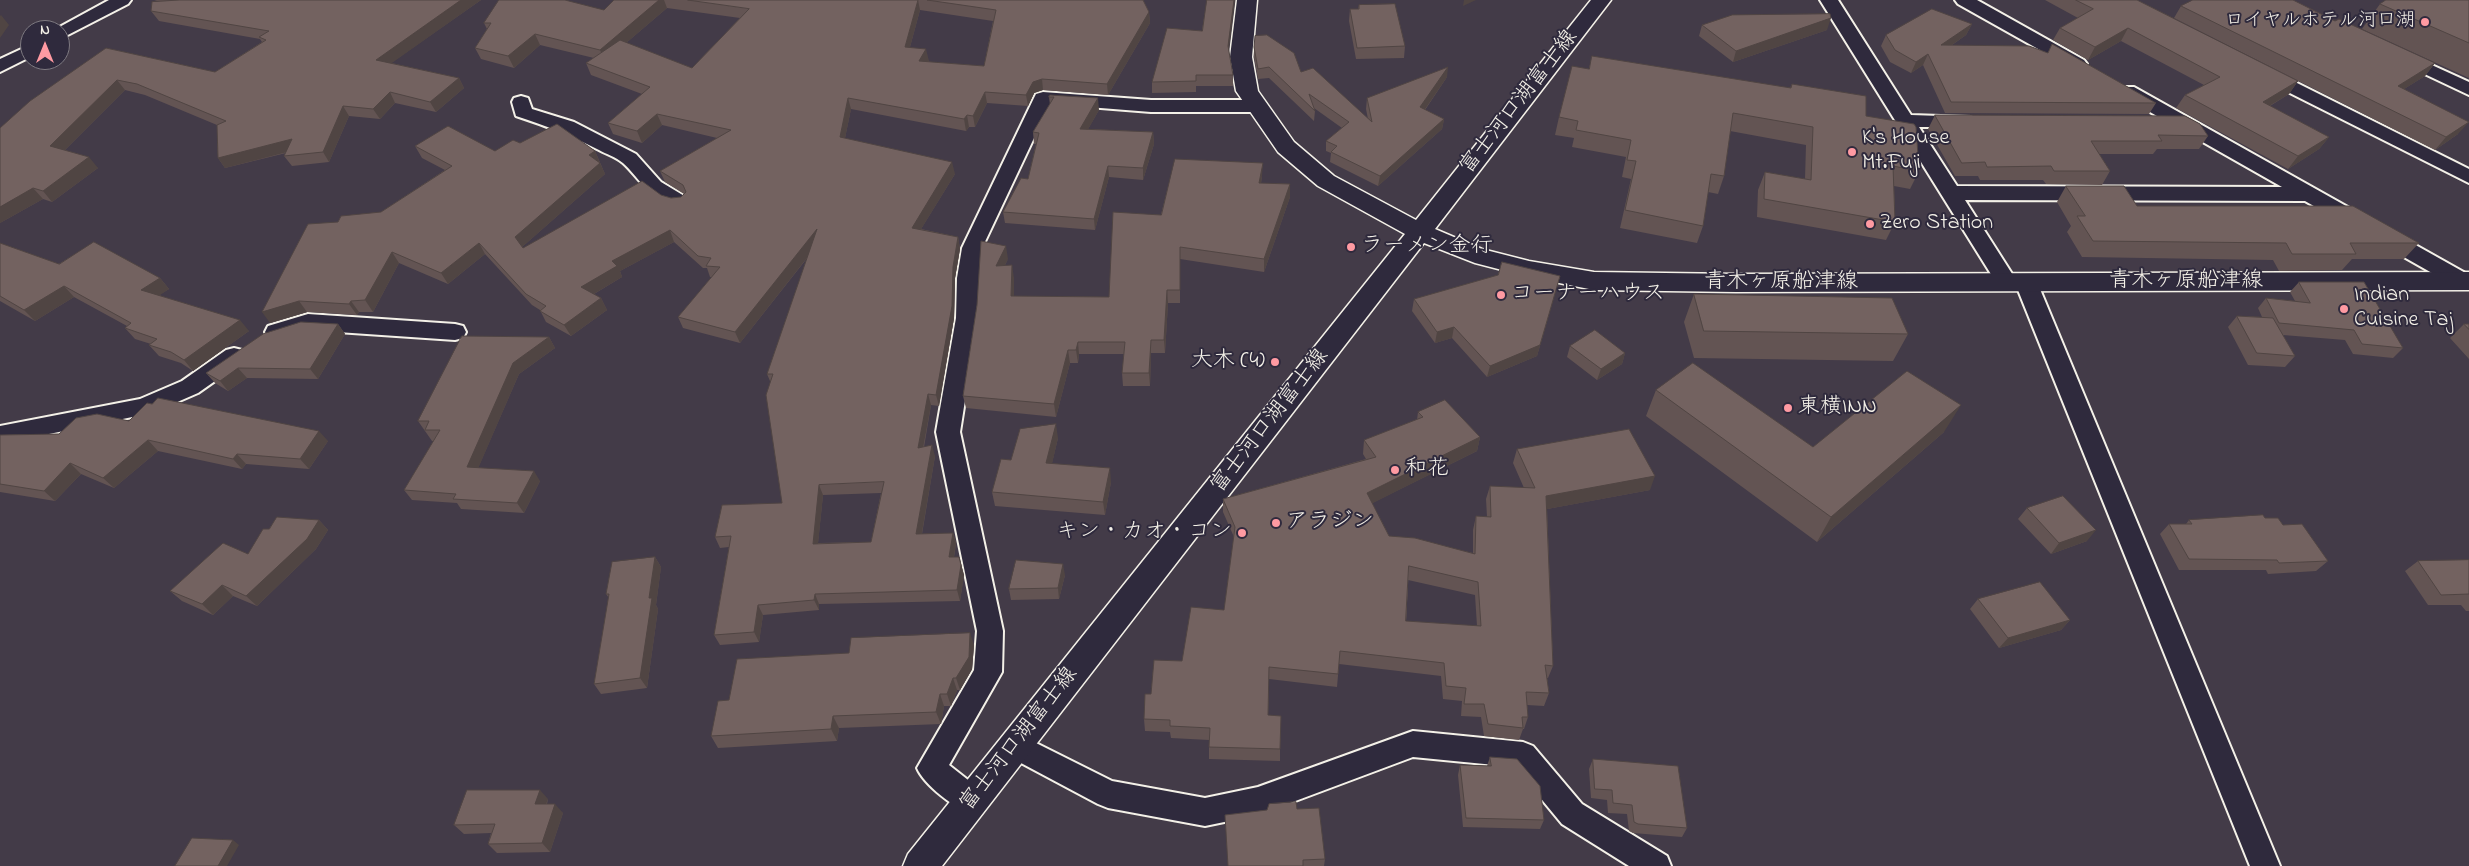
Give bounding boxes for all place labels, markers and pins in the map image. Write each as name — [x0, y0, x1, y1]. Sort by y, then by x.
place label: ロイヤルホテル河口湖 — [2225, 11, 2415, 33]
marker: ロイヤルホテル河口湖 — [2419, 16, 2431, 28]
place label: K's House Mt.Fuji — [1862, 126, 1949, 178]
marker: K's House Mt.Fuji — [1846, 146, 1858, 158]
place label: Zero Station — [1880, 211, 1993, 237]
marker: Zero Station — [1864, 218, 1876, 230]
place label: ラーメン金行 — [1361, 234, 1493, 260]
marker: ラーメン金行 — [1345, 241, 1357, 253]
place label: コーナーハウス — [1511, 282, 1665, 308]
place label: Indian Cuisine Taj — [2354, 283, 2453, 334]
marker: コーナーハウス — [1495, 289, 1507, 301]
marker: Indian Cuisine Taj — [2338, 303, 2350, 315]
place label: 大木 (4) — [1191, 349, 1265, 375]
marker: 大木 (4) — [1269, 356, 1281, 368]
place label: 東横INN — [1798, 395, 1877, 421]
marker: 東横INN — [1782, 402, 1794, 414]
place label: 和花 — [1405, 457, 1449, 483]
marker: 和花 — [1389, 464, 1401, 476]
place label: アラジン — [1286, 510, 1374, 536]
marker: アラジン — [1270, 517, 1282, 529]
place label: キン・カオ・コン — [1056, 520, 1232, 546]
marker: キン・カオ・コン — [1236, 527, 1248, 539]

